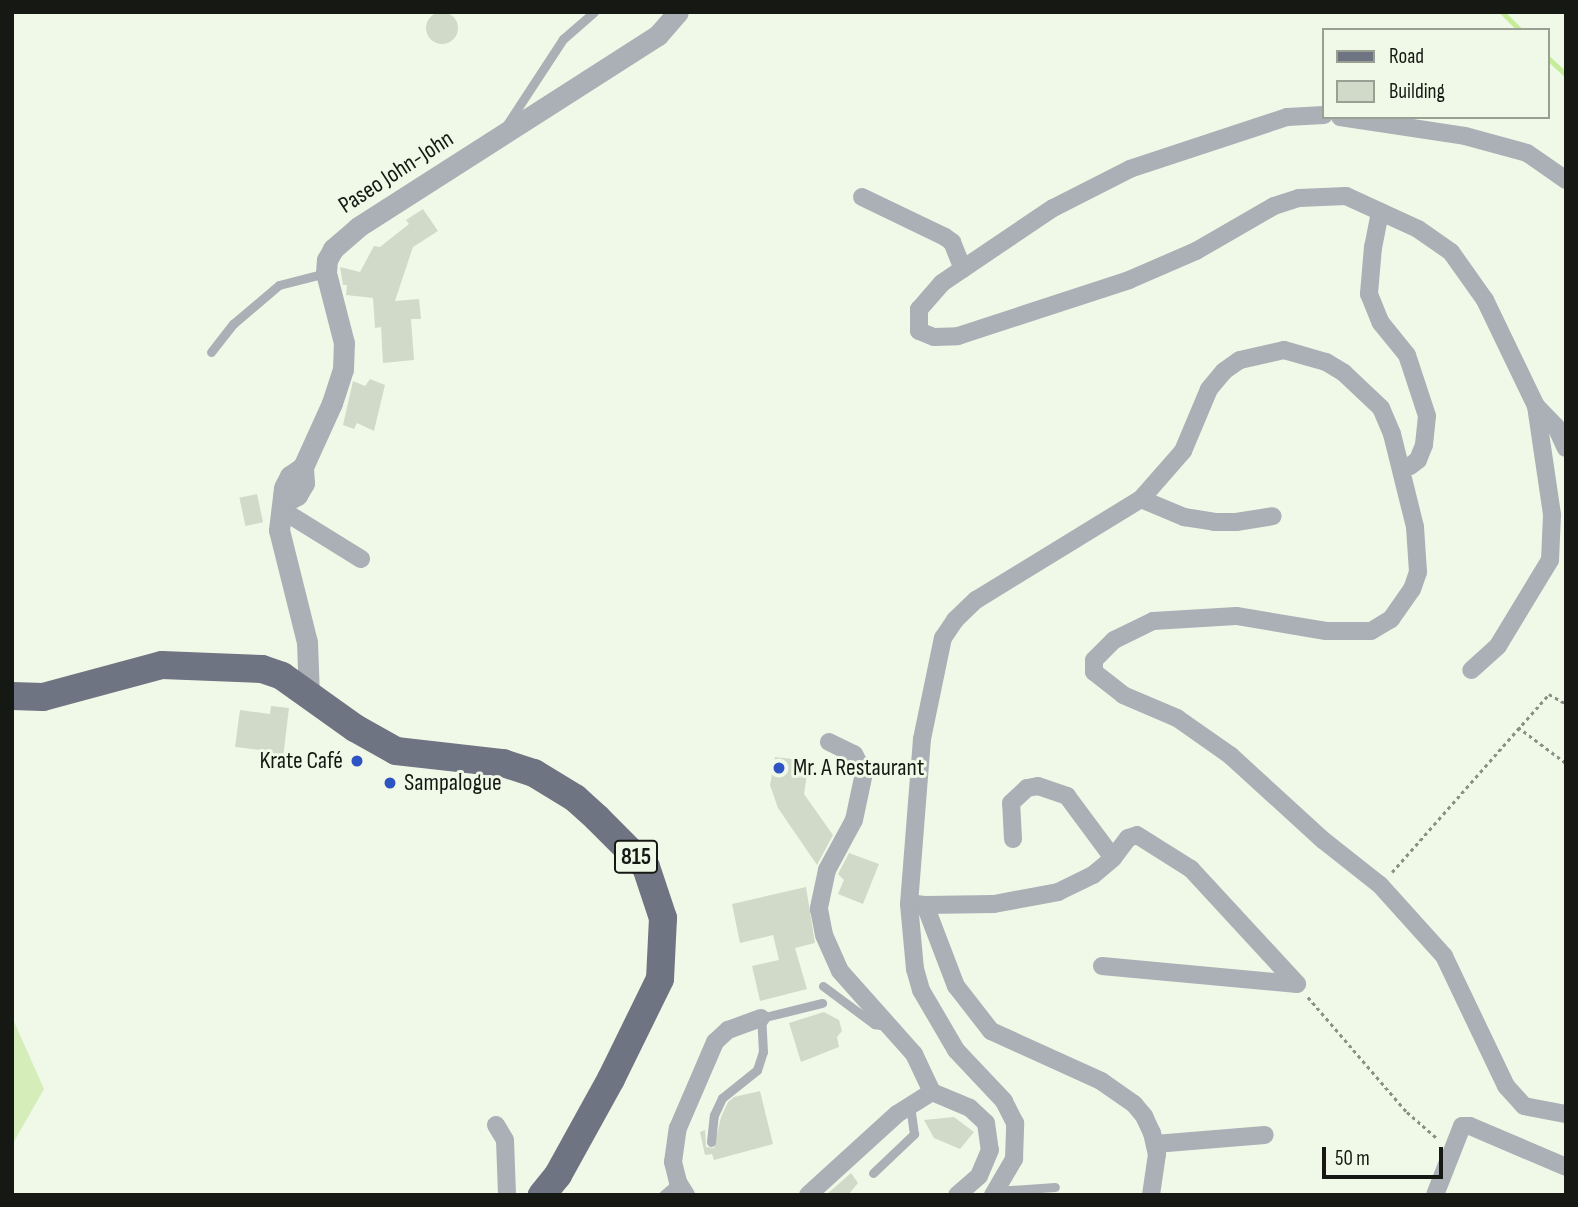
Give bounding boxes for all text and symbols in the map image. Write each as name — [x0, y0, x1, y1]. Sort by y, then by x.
legend — [1322, 28, 1550, 119]
text: Road — [1389, 44, 1424, 69]
text: Building — [1389, 79, 1445, 104]
street label: Paseo John-John — [333, 124, 459, 220]
place label: Krate Café — [259, 747, 343, 775]
marker: Krate Café — [349, 753, 365, 769]
place label: Mr. A Restaurant — [793, 754, 924, 782]
marker: Mr. A Restaurant — [771, 760, 787, 776]
place label: Sampalogue — [404, 769, 502, 797]
marker: Sampalogue — [382, 775, 398, 791]
road number: 815 — [613, 838, 659, 876]
scale bar — [1326, 1134, 1447, 1178]
text: 50 m — [1335, 1146, 1370, 1171]

